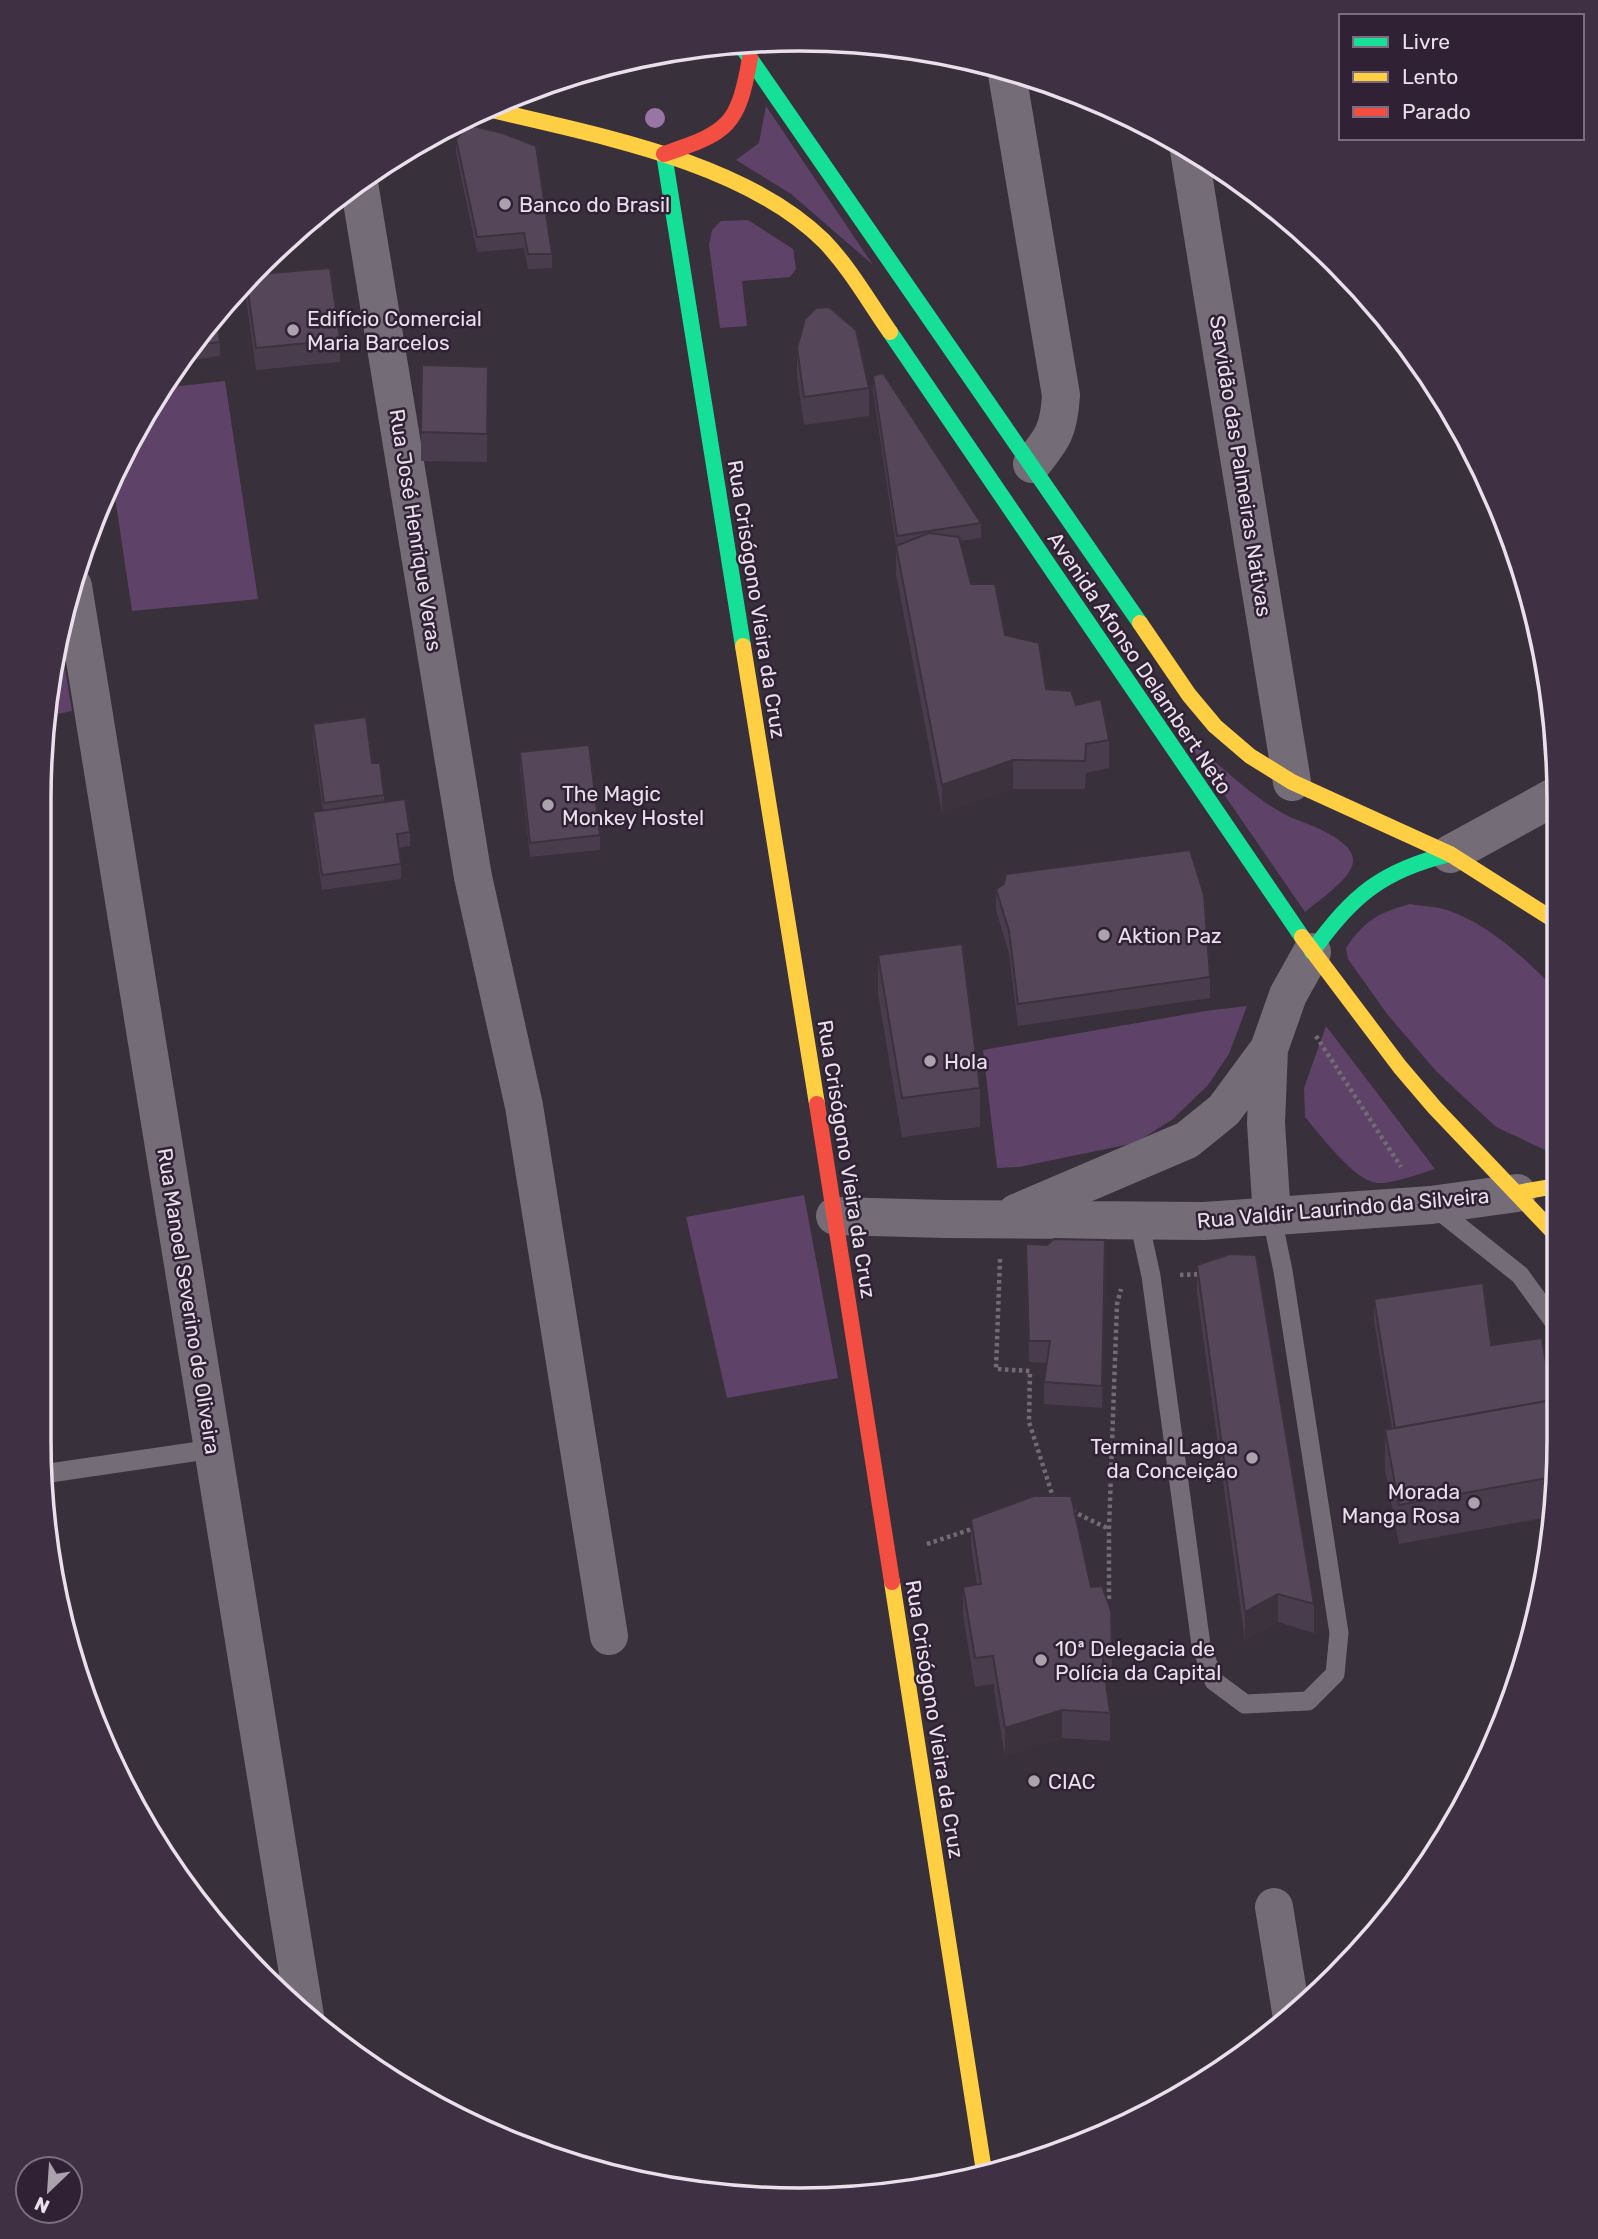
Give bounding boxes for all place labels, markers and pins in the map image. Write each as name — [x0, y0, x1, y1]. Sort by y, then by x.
place label: Banco do Brasil — [519, 192, 670, 217]
marker: Banco do Brasil — [497, 196, 513, 212]
place label: Edifício Comercial Maria Barcelos — [307, 306, 482, 355]
marker: Edifício Comercial Maria Barcelos — [285, 322, 301, 338]
place label: The Magic Monkey Hostel — [562, 781, 704, 830]
marker: The Magic Monkey Hostel — [540, 797, 556, 813]
place label: Aktion Paz — [1118, 923, 1222, 948]
marker: Aktion Paz — [1096, 927, 1112, 943]
place label: Hola — [944, 1049, 988, 1074]
marker: Hola — [922, 1053, 938, 1069]
place label: Terminal Lagoa da Conceição — [1090, 1434, 1238, 1483]
marker: Terminal Lagoa da Conceição — [1244, 1450, 1260, 1466]
place label: Morada Manga Rosa — [1342, 1479, 1460, 1528]
marker: Morada Manga Rosa — [1466, 1495, 1482, 1511]
place label: 10ª Delegacia de Polícia da Capital — [1055, 1636, 1221, 1685]
marker: 10ª Delegacia de Polícia da Capital — [1033, 1652, 1049, 1668]
place label: CIAC — [1048, 1769, 1096, 1794]
marker: CIAC — [1026, 1773, 1042, 1789]

